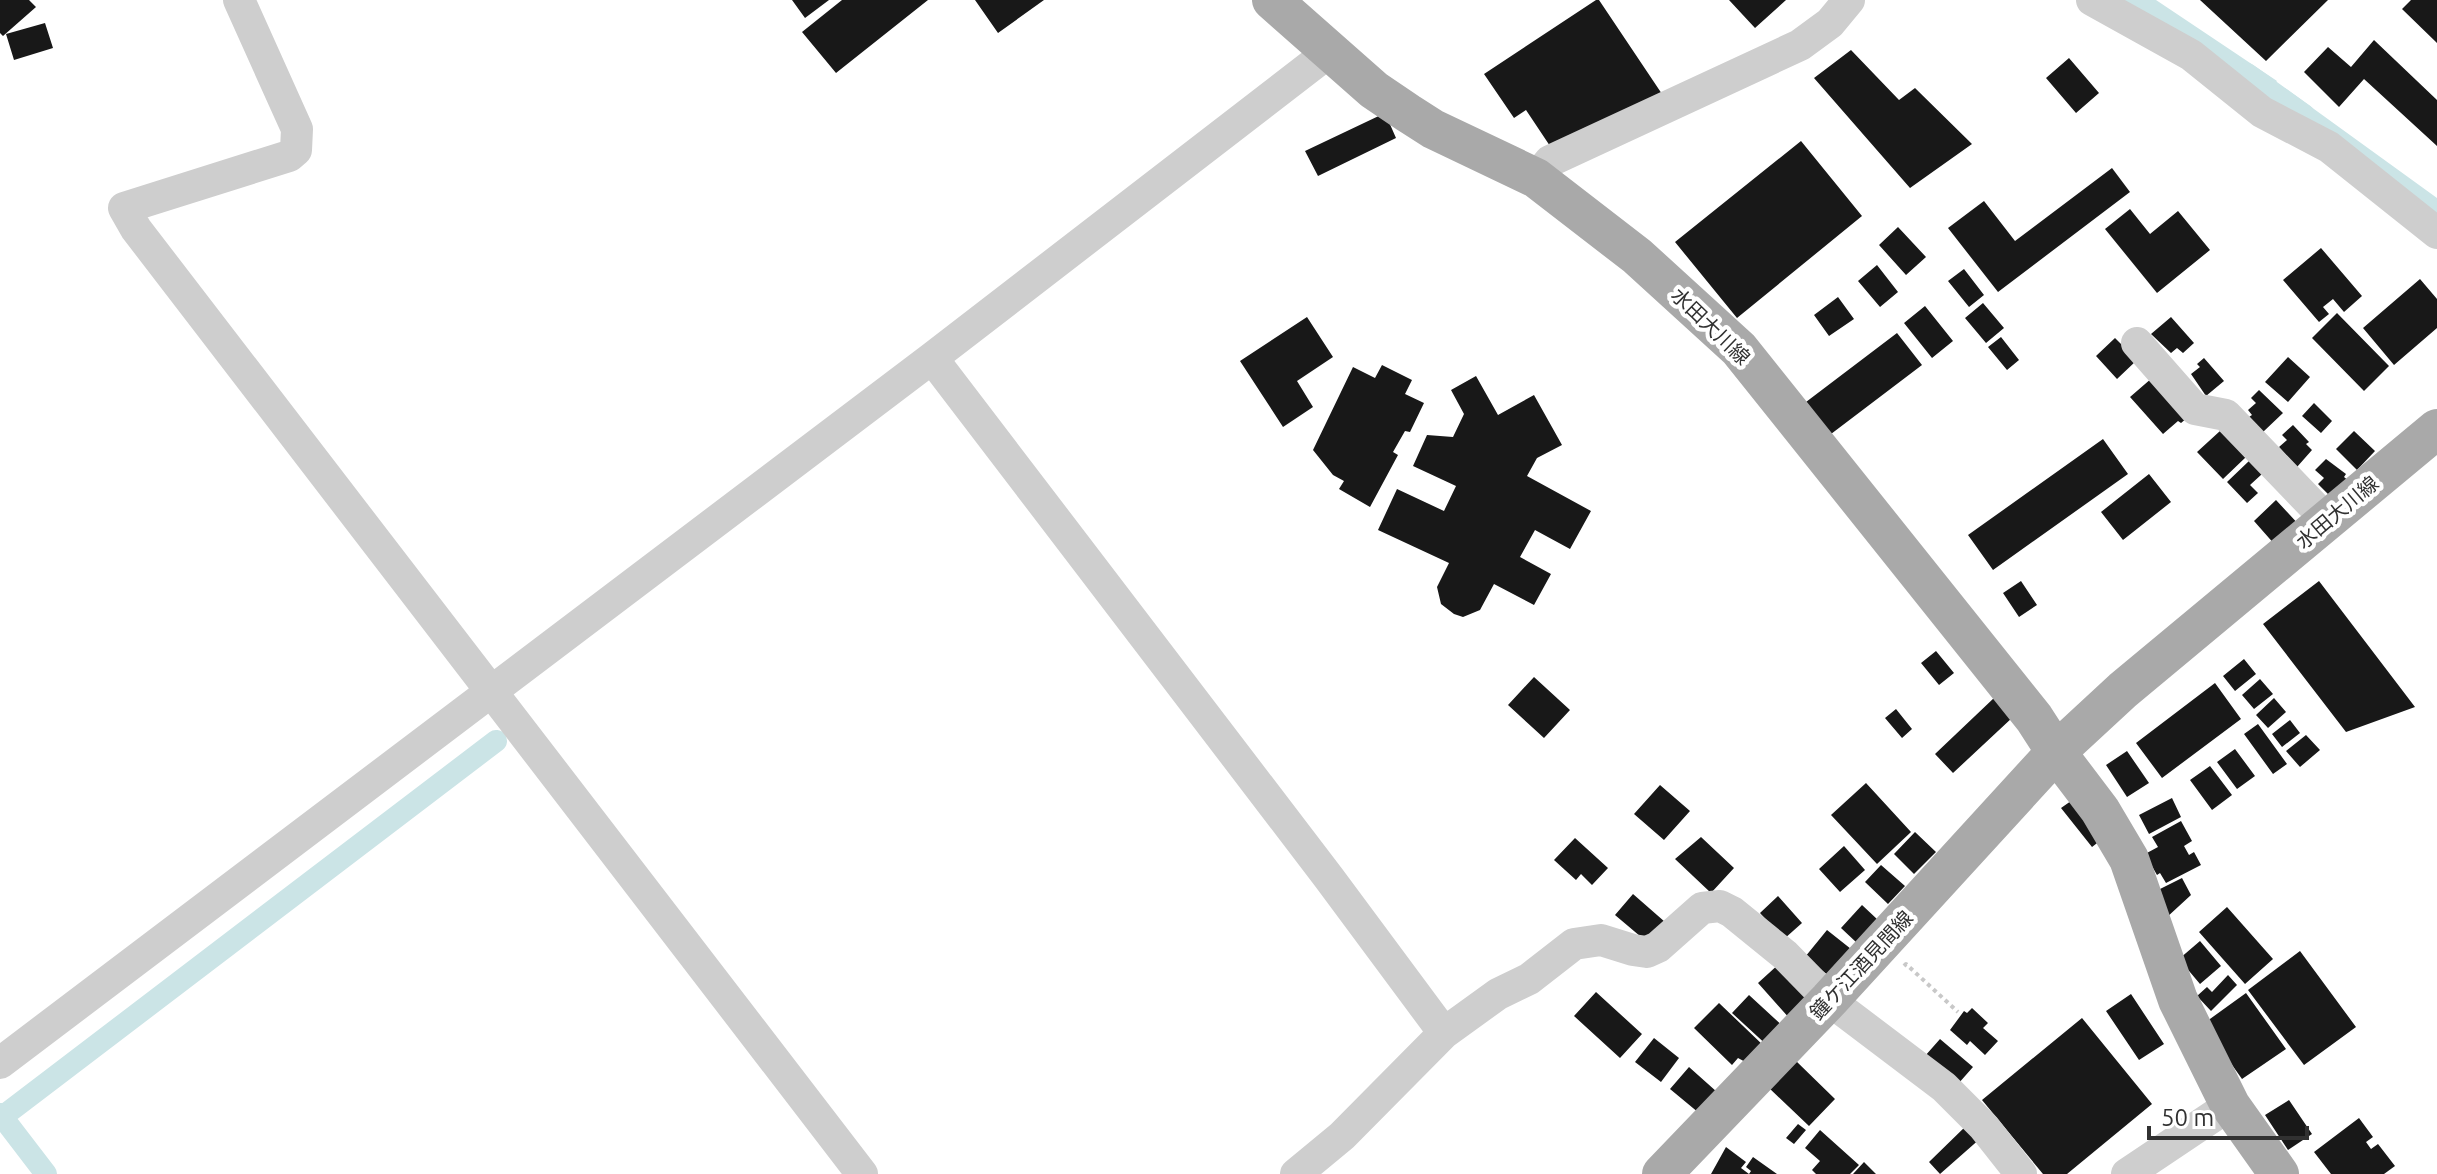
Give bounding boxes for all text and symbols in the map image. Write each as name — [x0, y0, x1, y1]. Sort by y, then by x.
street label: 水田大川線 — [1667, 283, 1755, 369]
street label: 水田大川線 — [2291, 471, 2383, 553]
street label: 鐘ケ江酒見間線 — [1805, 906, 1917, 1024]
scale bar — [2149, 1090, 2307, 1140]
text: 50 m — [2161, 1104, 2214, 1131]

